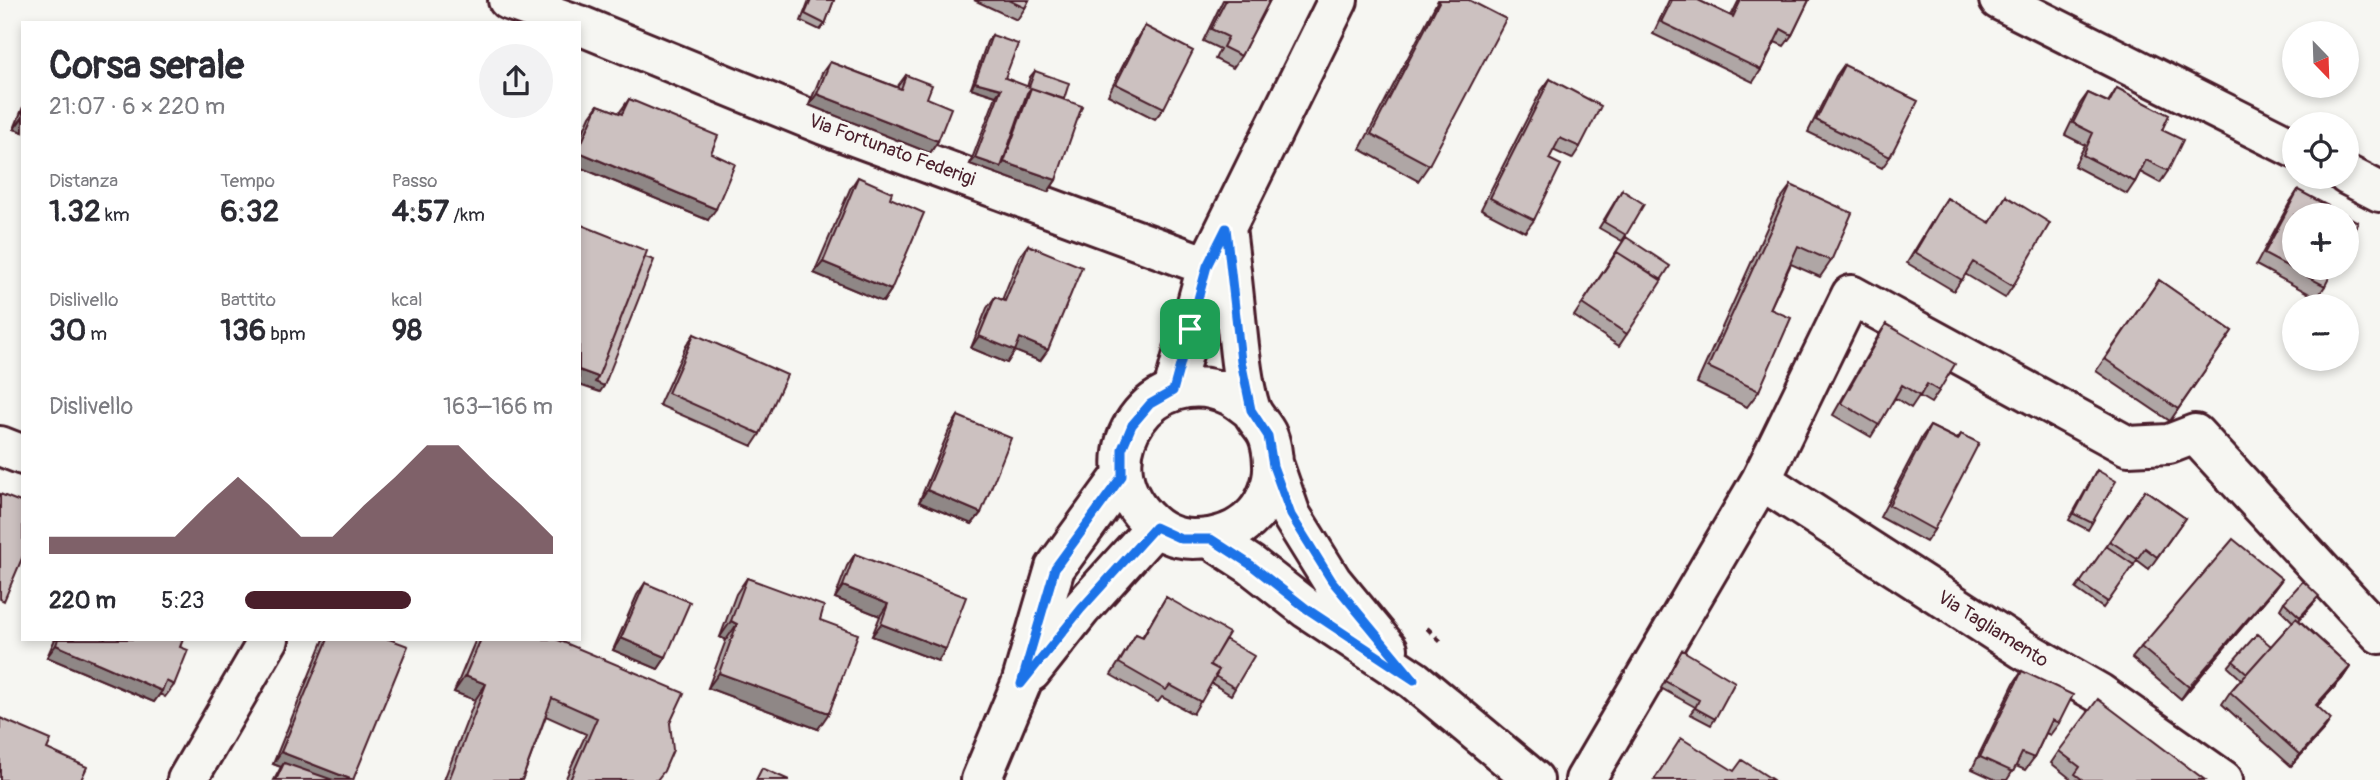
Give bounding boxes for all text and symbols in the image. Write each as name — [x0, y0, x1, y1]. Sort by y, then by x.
north arrow — [2282, 21, 2359, 98]
map controls — [2282, 21, 2359, 371]
text: Corsa serale — [49, 42, 244, 90]
button: share — [479, 44, 553, 118]
text: 21:07 · 6 × 220 m — [49, 92, 225, 121]
street label: Via Fortunato Federigi — [805, 109, 979, 191]
button: locate — [2282, 112, 2359, 189]
text: Distanza — [49, 169, 118, 193]
text: Tempo — [220, 169, 275, 193]
text: Passo — [392, 169, 437, 193]
text: 1.32 — [49, 193, 101, 230]
text: 6:32 — [220, 193, 279, 230]
text: 4:57 — [392, 193, 449, 230]
text: km — [101, 203, 130, 227]
text: /km — [449, 203, 485, 227]
button: + — [2282, 203, 2359, 280]
text: Dislivello — [49, 288, 118, 312]
text: Battito — [220, 288, 276, 312]
text: kcal — [392, 288, 423, 312]
button: − — [2282, 294, 2359, 371]
pin — [1160, 299, 1220, 359]
icon: arrive — [1171, 310, 1209, 348]
text: 30 — [49, 312, 86, 349]
text: 136 — [220, 312, 266, 349]
text: 98 — [392, 312, 422, 349]
text: m — [86, 322, 107, 346]
text: bpm — [266, 322, 306, 346]
text: Dislivello — [49, 392, 133, 421]
text: 163–166 m — [443, 392, 553, 421]
street label: Via Tagliamento — [1933, 585, 2053, 673]
text: 220 m — [49, 586, 116, 615]
text: 5:23 — [161, 586, 205, 615]

